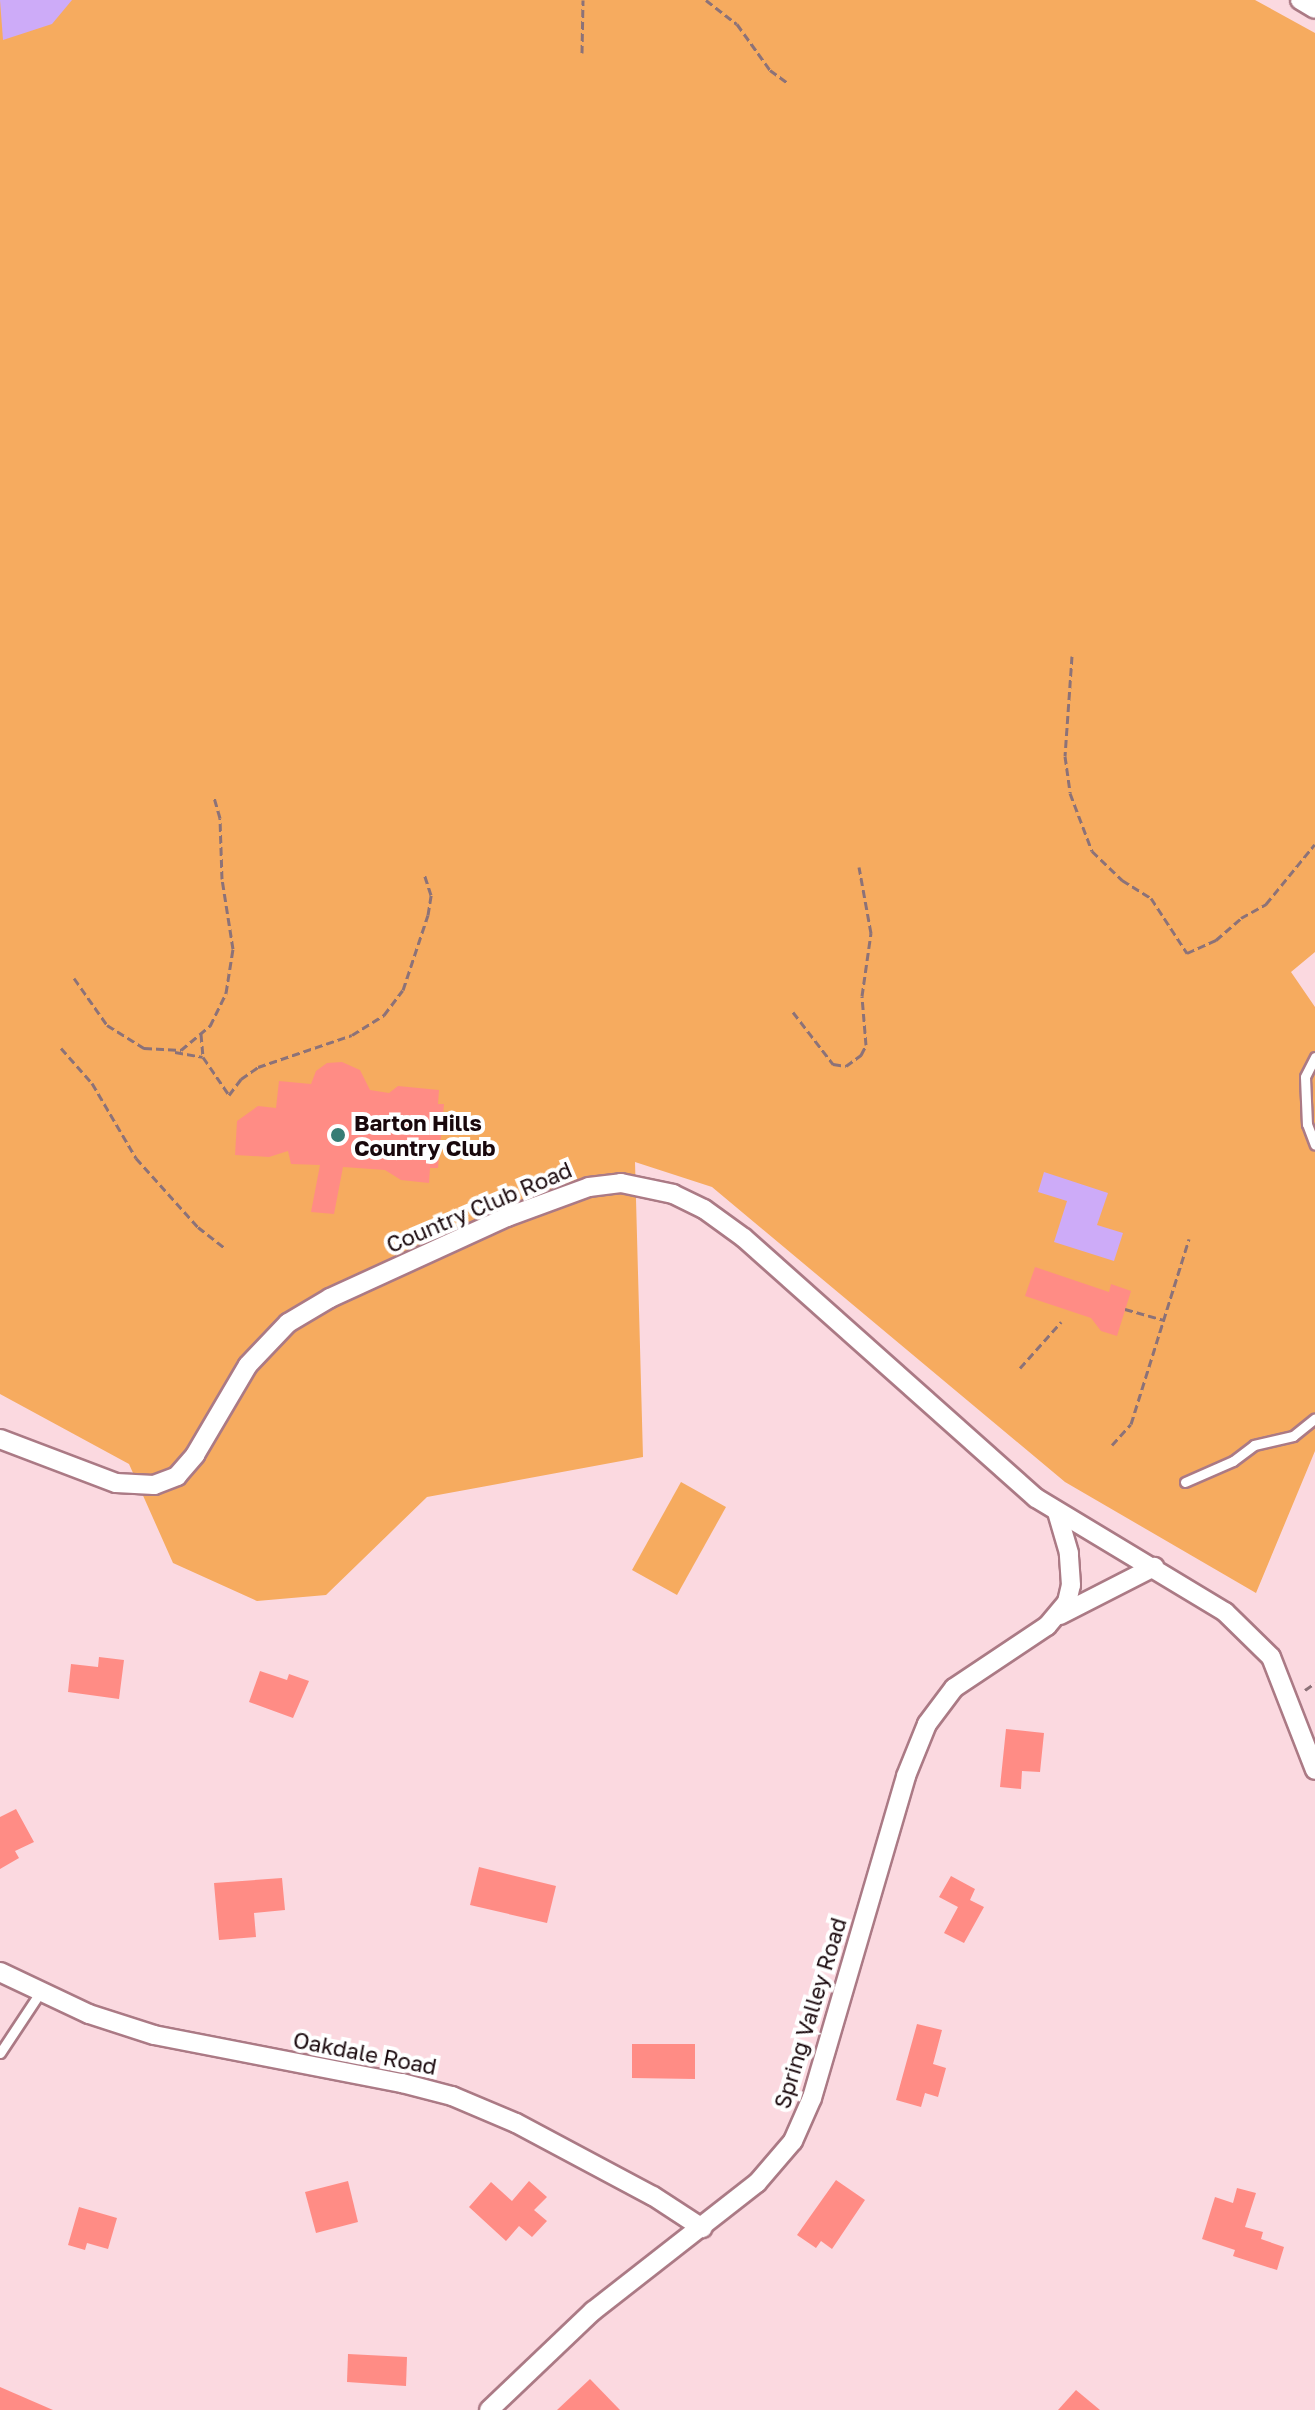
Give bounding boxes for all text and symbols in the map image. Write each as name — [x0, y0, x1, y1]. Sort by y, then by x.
place label: Barton Hills Country Club — [354, 1109, 495, 1160]
marker: Barton Hills Country Club — [329, 1126, 347, 1144]
street label: Country Club Road — [382, 1156, 576, 1258]
street label: Spring Valley Road — [768, 1914, 852, 2112]
street label: Oakdale Road — [291, 2026, 439, 2080]

